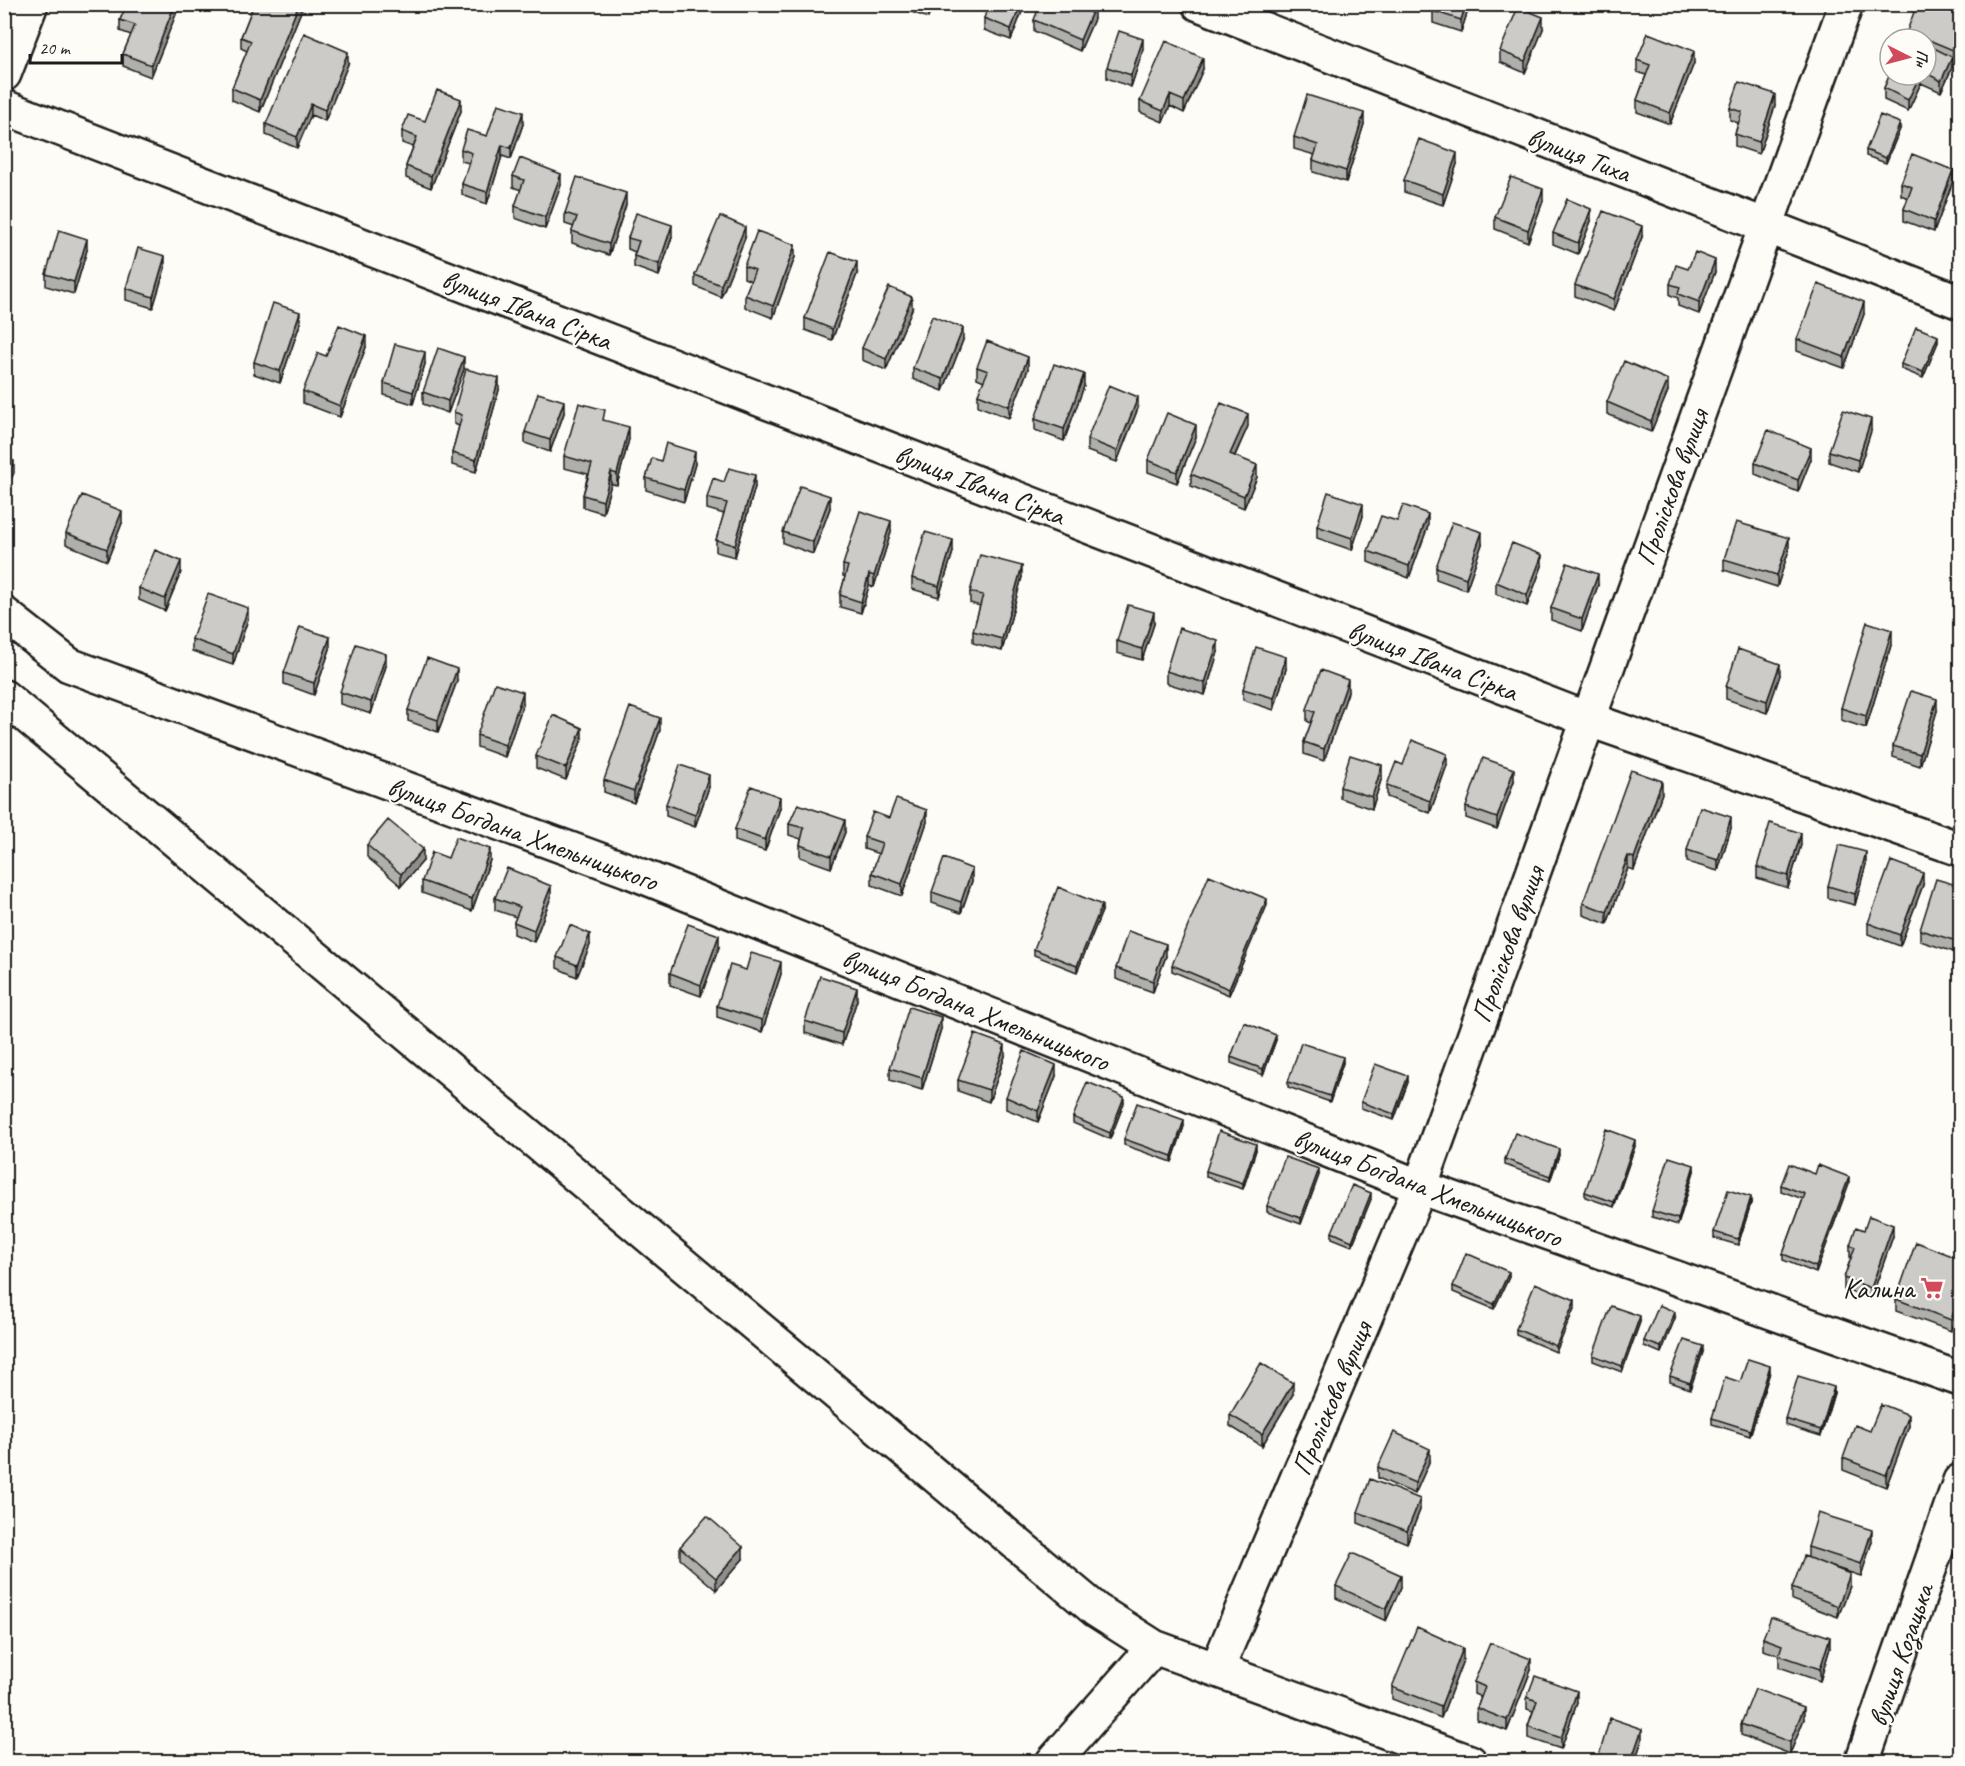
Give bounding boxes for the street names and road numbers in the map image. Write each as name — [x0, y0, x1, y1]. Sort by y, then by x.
street label: вулиця Тиха — [1522, 119, 1637, 191]
street label: вулиця Івана Сірка — [437, 261, 618, 359]
street label: Проліскова вулиця — [1627, 402, 1717, 570]
street label: вулиця Івана Сірка — [890, 436, 1071, 534]
street label: вулиця Івана Сірка — [1343, 612, 1524, 710]
street label: вулиця Богдана Хмельницького — [383, 768, 665, 899]
street label: Проліскова вулиця — [1463, 859, 1553, 1027]
street label: вулиця Богдана Хмельницького — [837, 940, 1116, 1080]
street label: вулиця Богдана Хмельницького — [1289, 1120, 1569, 1256]
street label: Проліскова вулиця — [1283, 1314, 1380, 1480]
street label: вулиця Козацька — [1860, 1577, 1943, 1731]

